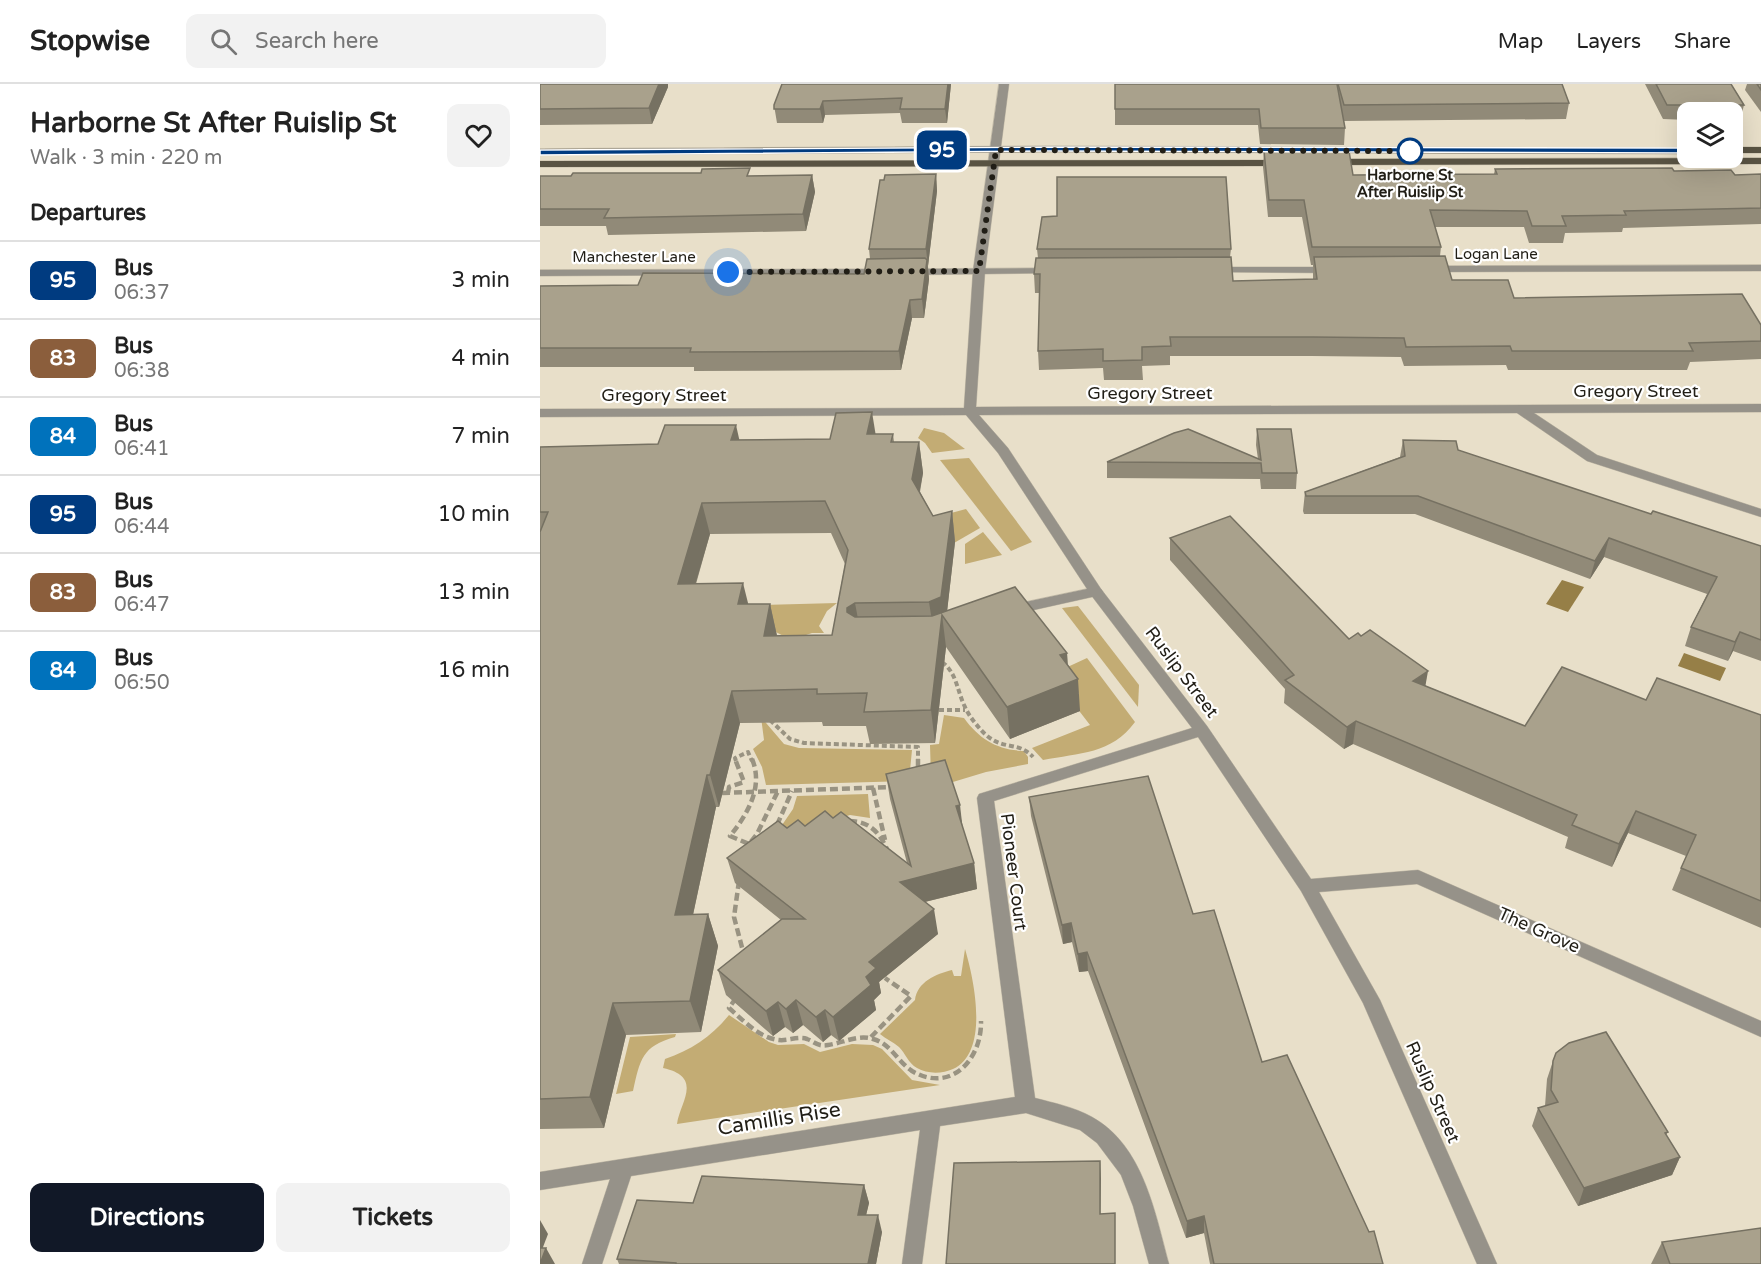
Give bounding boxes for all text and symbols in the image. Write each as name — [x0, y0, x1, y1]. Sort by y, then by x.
search box — [186, 14, 606, 68]
text: Stopwise — [30, 24, 150, 58]
icon: search — [207, 25, 240, 58]
text: Search here — [255, 28, 379, 54]
text: Map — [1498, 29, 1543, 54]
text: Layers — [1576, 29, 1641, 54]
text: Share — [1674, 29, 1731, 54]
map controls — [1677, 102, 1743, 168]
button: layers — [1677, 102, 1743, 168]
button: heart — [447, 104, 510, 167]
text: Harborne St After Ruislip St — [30, 106, 397, 140]
line badge: 95 — [915, 130, 969, 170]
text: 95 — [929, 138, 955, 163]
marker: Harborne St After Ruislip St — [1397, 138, 1423, 164]
text: Walk · 3 min · 220 m — [30, 146, 222, 170]
place label: Harborne St After Ruislip St — [1357, 166, 1463, 202]
text: Departures — [30, 200, 146, 226]
street label: Logan Lane — [1454, 245, 1538, 263]
street label: Manchester Lane — [572, 248, 696, 266]
text: Bus — [114, 255, 153, 281]
your location — [713, 257, 743, 287]
text: 3 min — [451, 267, 510, 293]
text: 95 — [50, 268, 76, 293]
text: 06:37 — [114, 281, 169, 305]
text: Bus — [114, 333, 153, 359]
text: 4 min — [451, 345, 510, 371]
text: 83 — [50, 346, 76, 371]
text: 06:38 — [114, 359, 169, 383]
street label: Gregory Street — [1573, 380, 1699, 402]
street label: Gregory Street — [1087, 382, 1213, 404]
street label: Gregory Street — [601, 384, 727, 406]
text: Bus — [114, 411, 153, 437]
text: 7 min — [451, 423, 510, 449]
text: 84 — [50, 424, 76, 449]
text: 06:41 — [114, 437, 169, 461]
text: Bus — [114, 489, 153, 515]
text: 10 min — [438, 501, 510, 527]
text: 95 — [50, 502, 76, 527]
text: 06:44 — [114, 515, 169, 539]
text: Bus — [114, 567, 153, 593]
text: 13 min — [438, 579, 510, 605]
text: 83 — [50, 580, 76, 605]
text: 06:47 — [114, 593, 169, 617]
street label: Ruslip Street — [1140, 622, 1224, 722]
text: Bus — [114, 645, 153, 671]
text: 16 min — [438, 657, 510, 683]
text: 84 — [50, 658, 76, 683]
text: 06:50 — [114, 671, 169, 695]
street label: Pioneer Court — [996, 812, 1032, 932]
street label: The Grove — [1495, 902, 1583, 958]
street label: Ruslip Street — [1401, 1038, 1465, 1146]
street label: Camillis Rise — [716, 1097, 842, 1141]
button: Directions — [30, 1183, 264, 1252]
button: Tickets — [276, 1183, 510, 1252]

